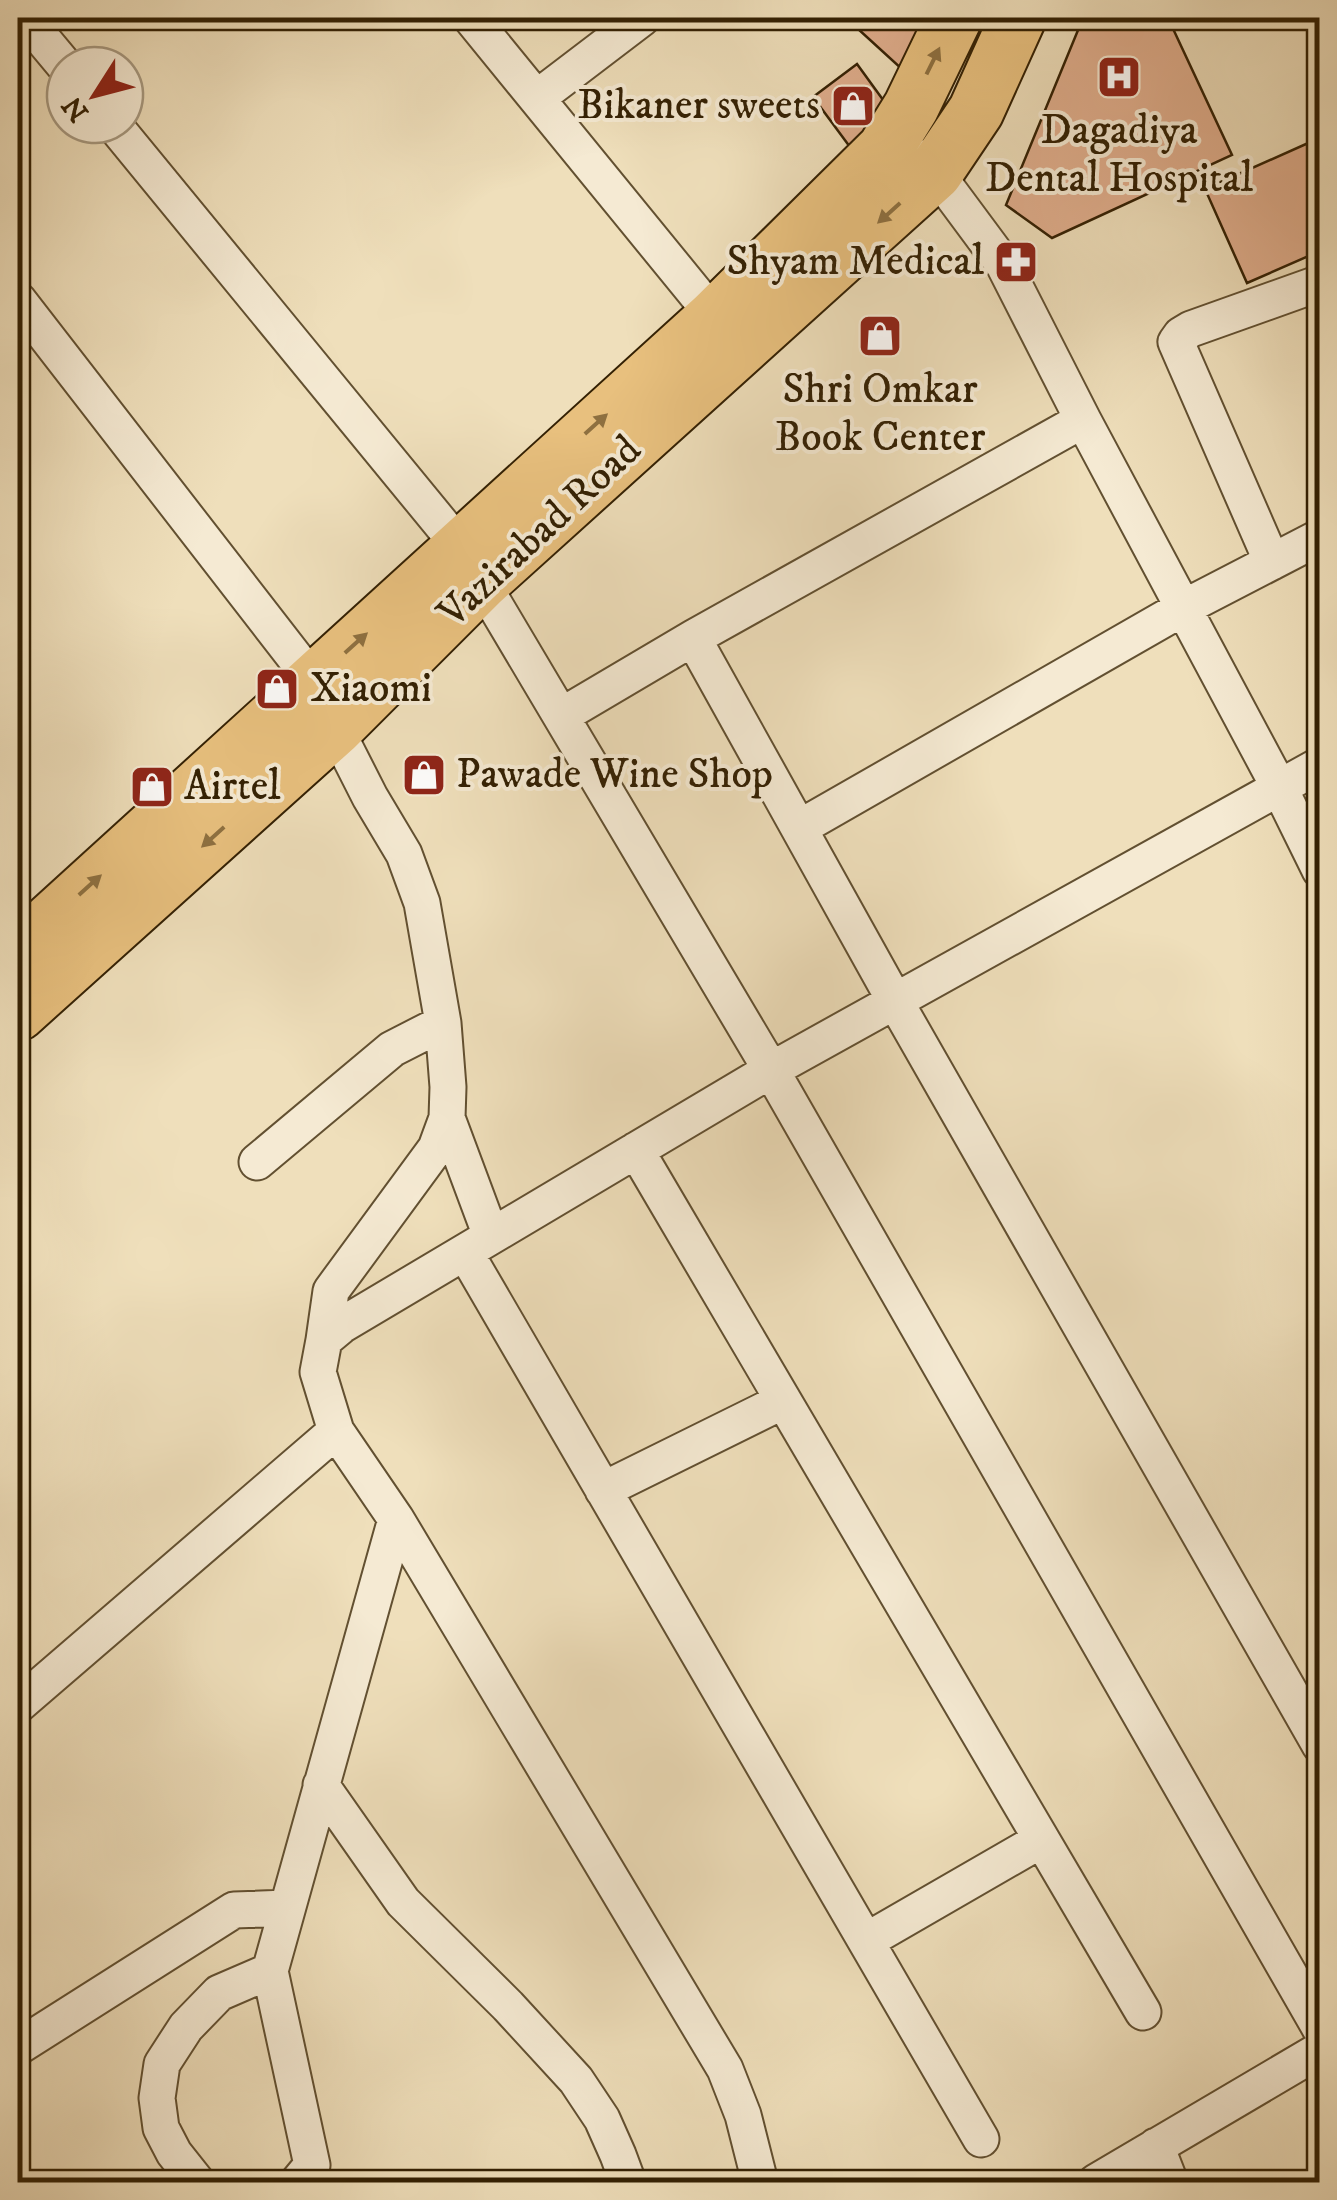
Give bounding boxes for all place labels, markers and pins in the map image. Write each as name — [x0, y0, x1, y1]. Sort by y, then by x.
hospital icon: Dagadiya Dental Hospital — [1096, 54, 1142, 100]
place label: Bikaner sweets — [577, 80, 820, 132]
shop icon: Bikaner sweets — [830, 83, 876, 129]
place label: Dagadiya Dental Hospital — [985, 105, 1253, 205]
place label: Shyam Medical — [726, 236, 984, 288]
pharmacy icon: Shyam Medical — [993, 239, 1039, 285]
shop icon: Shri Omkar Book Center — [857, 313, 903, 359]
place label: Shri Omkar Book Center — [775, 364, 986, 464]
place label: Xiaomi — [310, 663, 432, 715]
shop icon: Xiaomi — [254, 666, 300, 712]
place label: Pawade Wine Shop — [456, 749, 773, 801]
shop icon: Pawade Wine Shop — [401, 752, 447, 798]
place label: Airtel — [184, 761, 281, 813]
shop icon: Airtel — [129, 764, 175, 810]

